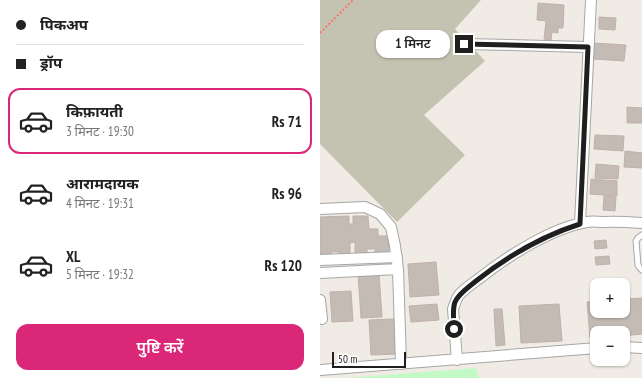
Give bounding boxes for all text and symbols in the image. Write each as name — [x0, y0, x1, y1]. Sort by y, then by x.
text: पिकअप — [40, 15, 88, 34]
callout: 1 मिनट — [376, 30, 450, 58]
text: 1 मिनट — [395, 35, 431, 52]
route end — [455, 35, 473, 53]
text: ड्रॉप — [40, 53, 62, 72]
text: किफ़ायती — [66, 102, 123, 121]
icon: car — [18, 103, 54, 139]
text: Rs 71 — [272, 112, 302, 131]
text: 3 मिनट · 19:30 — [66, 123, 134, 140]
text: आरामदायक — [66, 174, 139, 193]
icon: car — [18, 175, 54, 211]
text: Rs 96 — [272, 184, 302, 203]
text: 4 मिनट · 19:31 — [66, 195, 134, 212]
icon: car — [18, 247, 54, 283]
text: XL — [66, 247, 80, 266]
text: Rs 120 — [265, 256, 302, 275]
text: 5 मिनट · 19:32 — [66, 266, 134, 283]
map controls — [590, 278, 630, 366]
button: + — [590, 278, 630, 318]
route start — [445, 320, 463, 338]
button: पुष्टि करें — [16, 324, 304, 370]
button: − — [590, 326, 630, 366]
scale bar — [332, 350, 406, 369]
text: 50 m — [338, 352, 357, 366]

